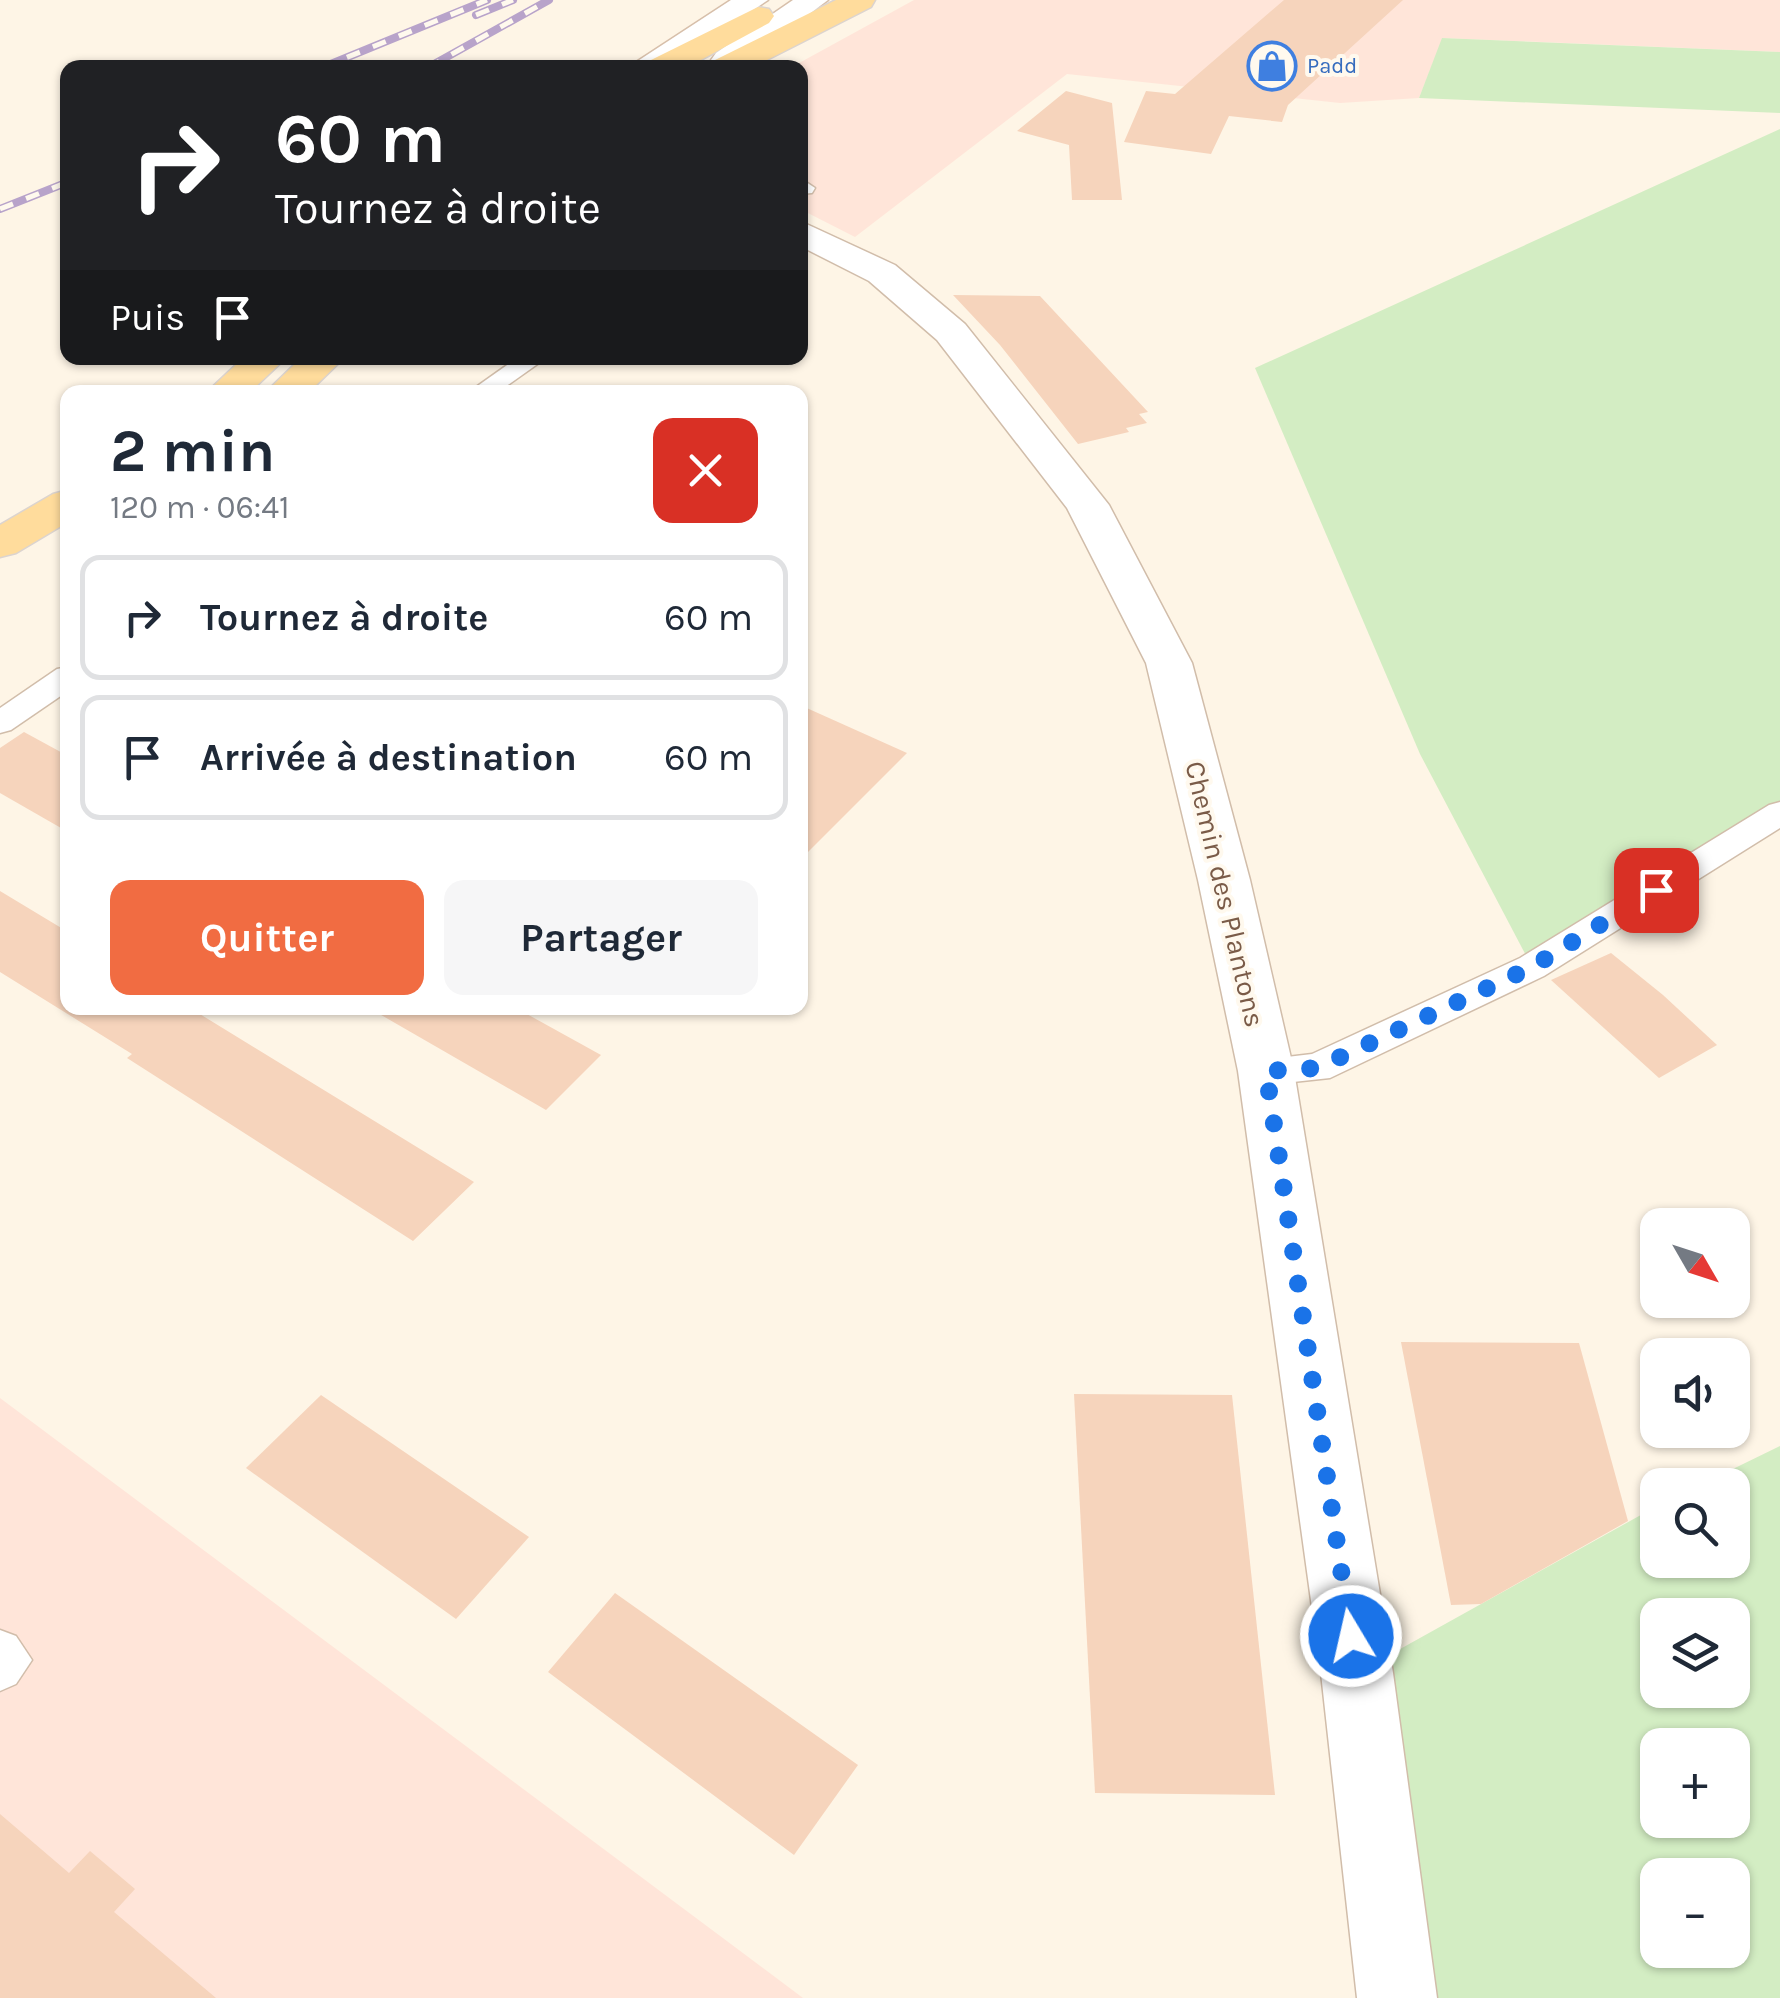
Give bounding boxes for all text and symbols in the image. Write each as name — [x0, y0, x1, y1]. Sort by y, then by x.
shop icon: Padd — [1246, 40, 1298, 92]
place label: Padd — [1307, 53, 1357, 79]
text: 60 m — [275, 98, 446, 180]
icon: right — [110, 100, 240, 230]
text: Tournez à droite — [275, 182, 601, 234]
icon: arrive — [205, 290, 260, 345]
text: Puis — [110, 295, 185, 340]
text: 2 min — [110, 416, 275, 486]
button: close — [653, 418, 758, 523]
text: 120 m · 06:41 — [110, 489, 290, 526]
icon: right — [115, 590, 170, 645]
text: Tournez à droite — [200, 595, 488, 640]
text: 60 m — [664, 595, 753, 640]
icon: arrive — [115, 730, 170, 785]
text: Arrivée à destination — [200, 735, 577, 780]
text: 60 m — [664, 735, 753, 780]
street label: Chemin des Plantons — [1178, 758, 1272, 1030]
pin — [1614, 848, 1699, 933]
icon: arrive — [1629, 863, 1684, 918]
button: Quitter — [110, 880, 424, 995]
button: Partager — [444, 880, 758, 995]
north arrow — [1640, 1208, 1750, 1318]
map controls — [1640, 1208, 1750, 1968]
button: sound — [1640, 1338, 1750, 1448]
button: search — [1640, 1468, 1750, 1578]
position arrow — [1299, 1584, 1403, 1688]
button: layers — [1640, 1598, 1750, 1708]
button: + — [1640, 1728, 1750, 1838]
button: − — [1640, 1858, 1750, 1968]

